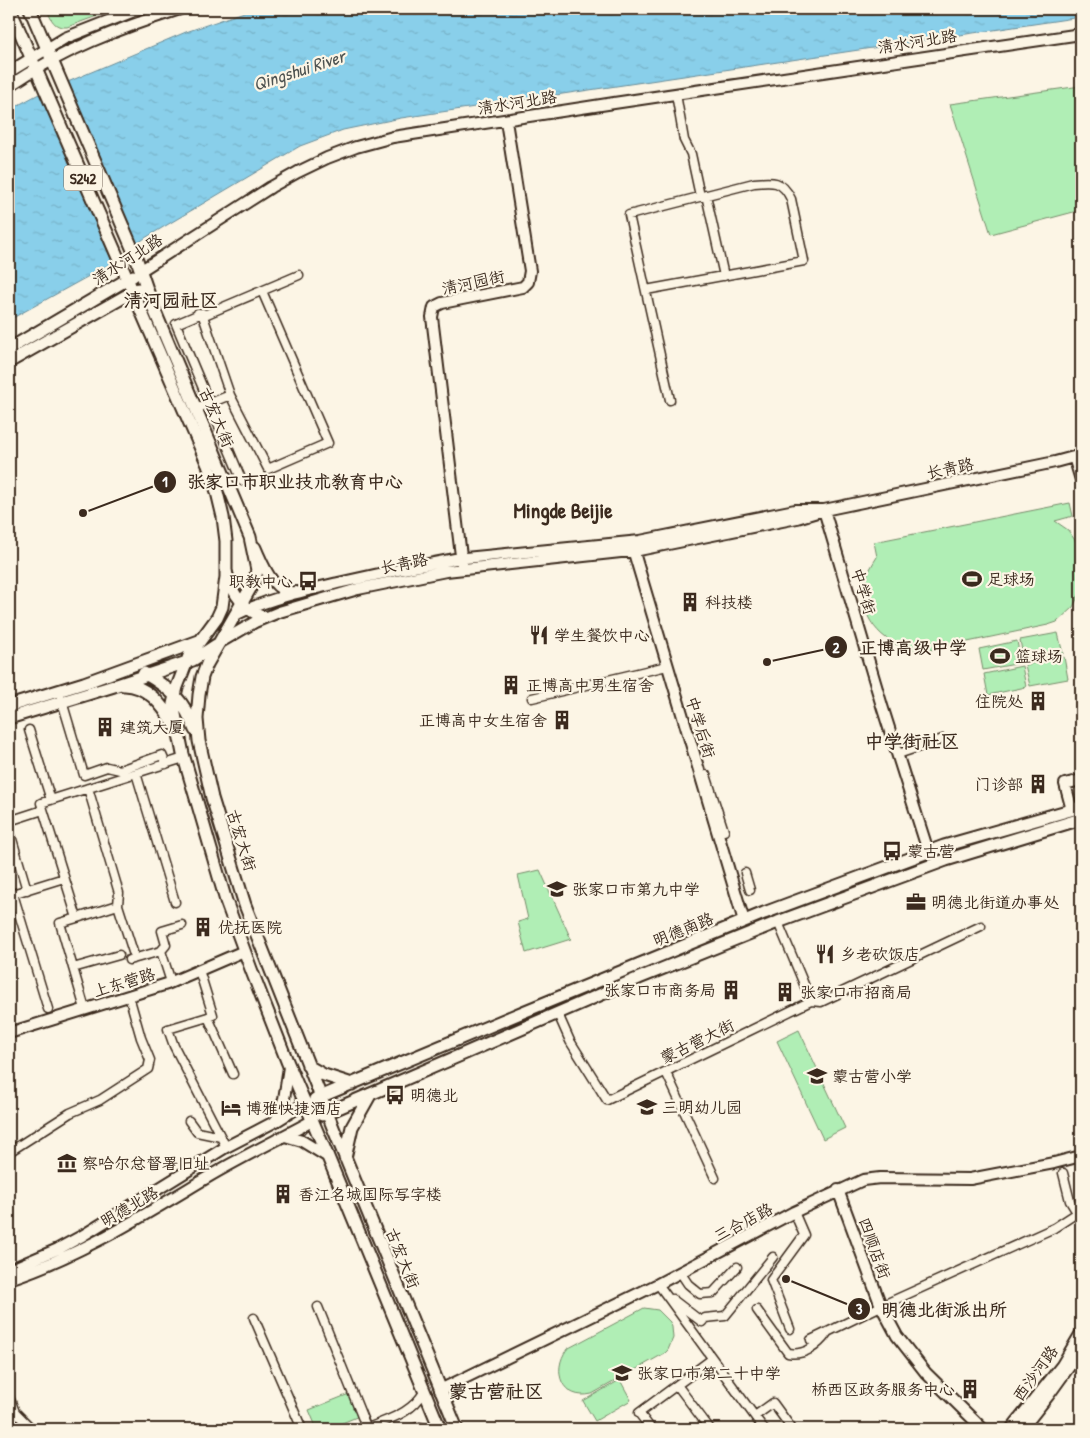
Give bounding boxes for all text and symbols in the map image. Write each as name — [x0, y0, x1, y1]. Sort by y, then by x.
street label: 清水河北路 — [876, 24, 958, 58]
water label: Qingshui River — [250, 43, 350, 97]
street label: 清水河北路 — [476, 85, 558, 119]
road number: S242 — [64, 166, 102, 190]
street label: 清水河北路 — [87, 228, 167, 290]
street label: 清河园街 — [439, 265, 507, 299]
district label: 清河园社区 — [123, 287, 219, 313]
street label: 古宏大街 — [194, 383, 240, 451]
street label: 长青路 — [924, 452, 976, 484]
callout: 张家口市职业技术教育中心 — [152, 465, 413, 498]
text: 张家口市职业技术教育中心 — [187, 469, 403, 494]
text: 1 — [162, 471, 168, 492]
district label: Mingde Beijie — [513, 496, 613, 526]
street label: 长青路 — [378, 548, 430, 578]
street label: 中学街 — [846, 565, 882, 617]
sports icon: 足球场 — [961, 568, 983, 590]
place label: 足球场 — [987, 568, 1035, 590]
place label: 职教中心 — [229, 570, 293, 592]
bus stop icon: 职教中心 — [297, 570, 319, 592]
building icon: 科技楼 — [679, 591, 701, 613]
place label: 科技楼 — [705, 591, 753, 613]
restaurant icon: 学生餐饮中心 — [528, 624, 550, 646]
place label: 学生餐饮中心 — [554, 624, 650, 646]
callout: 正博高级中学 — [824, 631, 977, 664]
text: 正博高级中学 — [859, 635, 967, 660]
text: 2 — [832, 637, 840, 658]
sports icon: 篮球场 — [989, 645, 1011, 667]
place label: 篮球场 — [1015, 645, 1063, 667]
building icon: 正博高中男生宿舍 — [500, 674, 522, 696]
place label: 正博高中男生宿舍 — [526, 674, 654, 696]
place label: 住院处 — [975, 690, 1024, 712]
building icon: 住院处 — [1027, 690, 1049, 712]
street label: 中学后街 — [681, 693, 721, 761]
place label: 正博高中女生宿舍 — [419, 709, 547, 731]
building icon: 正博高中女生宿舍 — [551, 709, 573, 731]
building icon: 建筑大厦 — [94, 716, 116, 738]
place label: 建筑大厦 — [120, 716, 184, 738]
district label: 中学街社区 — [864, 728, 960, 754]
place label: 门诊部 — [975, 773, 1023, 795]
building icon: 门诊部 — [1027, 773, 1049, 795]
street label: 古宏大街 — [222, 806, 262, 874]
bus stop icon: 蒙古营 — [881, 840, 903, 862]
place label: 蒙古营 — [907, 840, 955, 862]
school or university icon: 张家口市第九中学 — [546, 878, 568, 900]
place label: 张家口市第九中学 — [572, 878, 700, 900]
office icon: 明德北街道办事处 — [905, 891, 927, 913]
place label: 明德北街道办事处 — [931, 891, 1060, 913]
street label: 明德南路 — [649, 907, 717, 951]
building icon: 优抚医院 — [192, 916, 214, 938]
place label: 优抚医院 — [218, 916, 282, 938]
restaurant icon: 乡老砍饭店 — [814, 943, 836, 965]
place label: 乡老砍饭店 — [840, 943, 920, 965]
street label: 上东营路 — [90, 962, 158, 1002]
place label: 张家口市商务局 — [604, 979, 716, 1001]
building icon: 张家口市商务局 — [720, 979, 742, 1001]
building icon: 张家口市招商局 — [774, 981, 796, 1003]
place label: 张家口市招商局 — [800, 981, 912, 1003]
street label: 蒙古营大街 — [656, 1014, 738, 1068]
school or university icon: 蒙古营小学 — [806, 1065, 828, 1087]
place label: 蒙古营小学 — [832, 1065, 912, 1087]
bus stop icon: 明德北 — [384, 1084, 406, 1106]
place label: 明德北 — [410, 1084, 458, 1106]
school or university icon: 三明幼儿园 — [636, 1096, 658, 1118]
place label: 三明幼儿园 — [662, 1096, 742, 1118]
hotel icon: 博雅快捷酒店 — [220, 1097, 242, 1119]
place label: 博雅快捷酒店 — [246, 1097, 342, 1119]
museum icon: 察哈尔总督署旧址 — [56, 1152, 78, 1174]
place label: 察哈尔总督署旧址 — [82, 1152, 210, 1174]
street label: 明德北路 — [96, 1180, 162, 1232]
building icon: 香江名城国际写字楼 — [272, 1183, 294, 1205]
place label: 香江名城国际写字楼 — [298, 1183, 442, 1205]
street label: 三合店路 — [710, 1197, 776, 1247]
street label: 四顺店街 — [854, 1214, 896, 1282]
street label: 古宏大街 — [381, 1224, 425, 1292]
callout: 明德北街派出所 — [846, 1293, 1017, 1326]
text: 明德北街派出所 — [881, 1297, 1007, 1322]
text: 3 — [856, 1298, 863, 1319]
street label: 西沙河路 — [1007, 1341, 1063, 1405]
school or university icon: 张家口市第二十中学 — [611, 1362, 633, 1384]
place label: 张家口市第二十中学 — [637, 1362, 781, 1384]
district label: 蒙古营社区 — [448, 1378, 544, 1404]
place label: 桥西区政务服务中心 — [811, 1378, 955, 1400]
building icon: 桥西区政务服务中心 — [959, 1378, 981, 1400]

